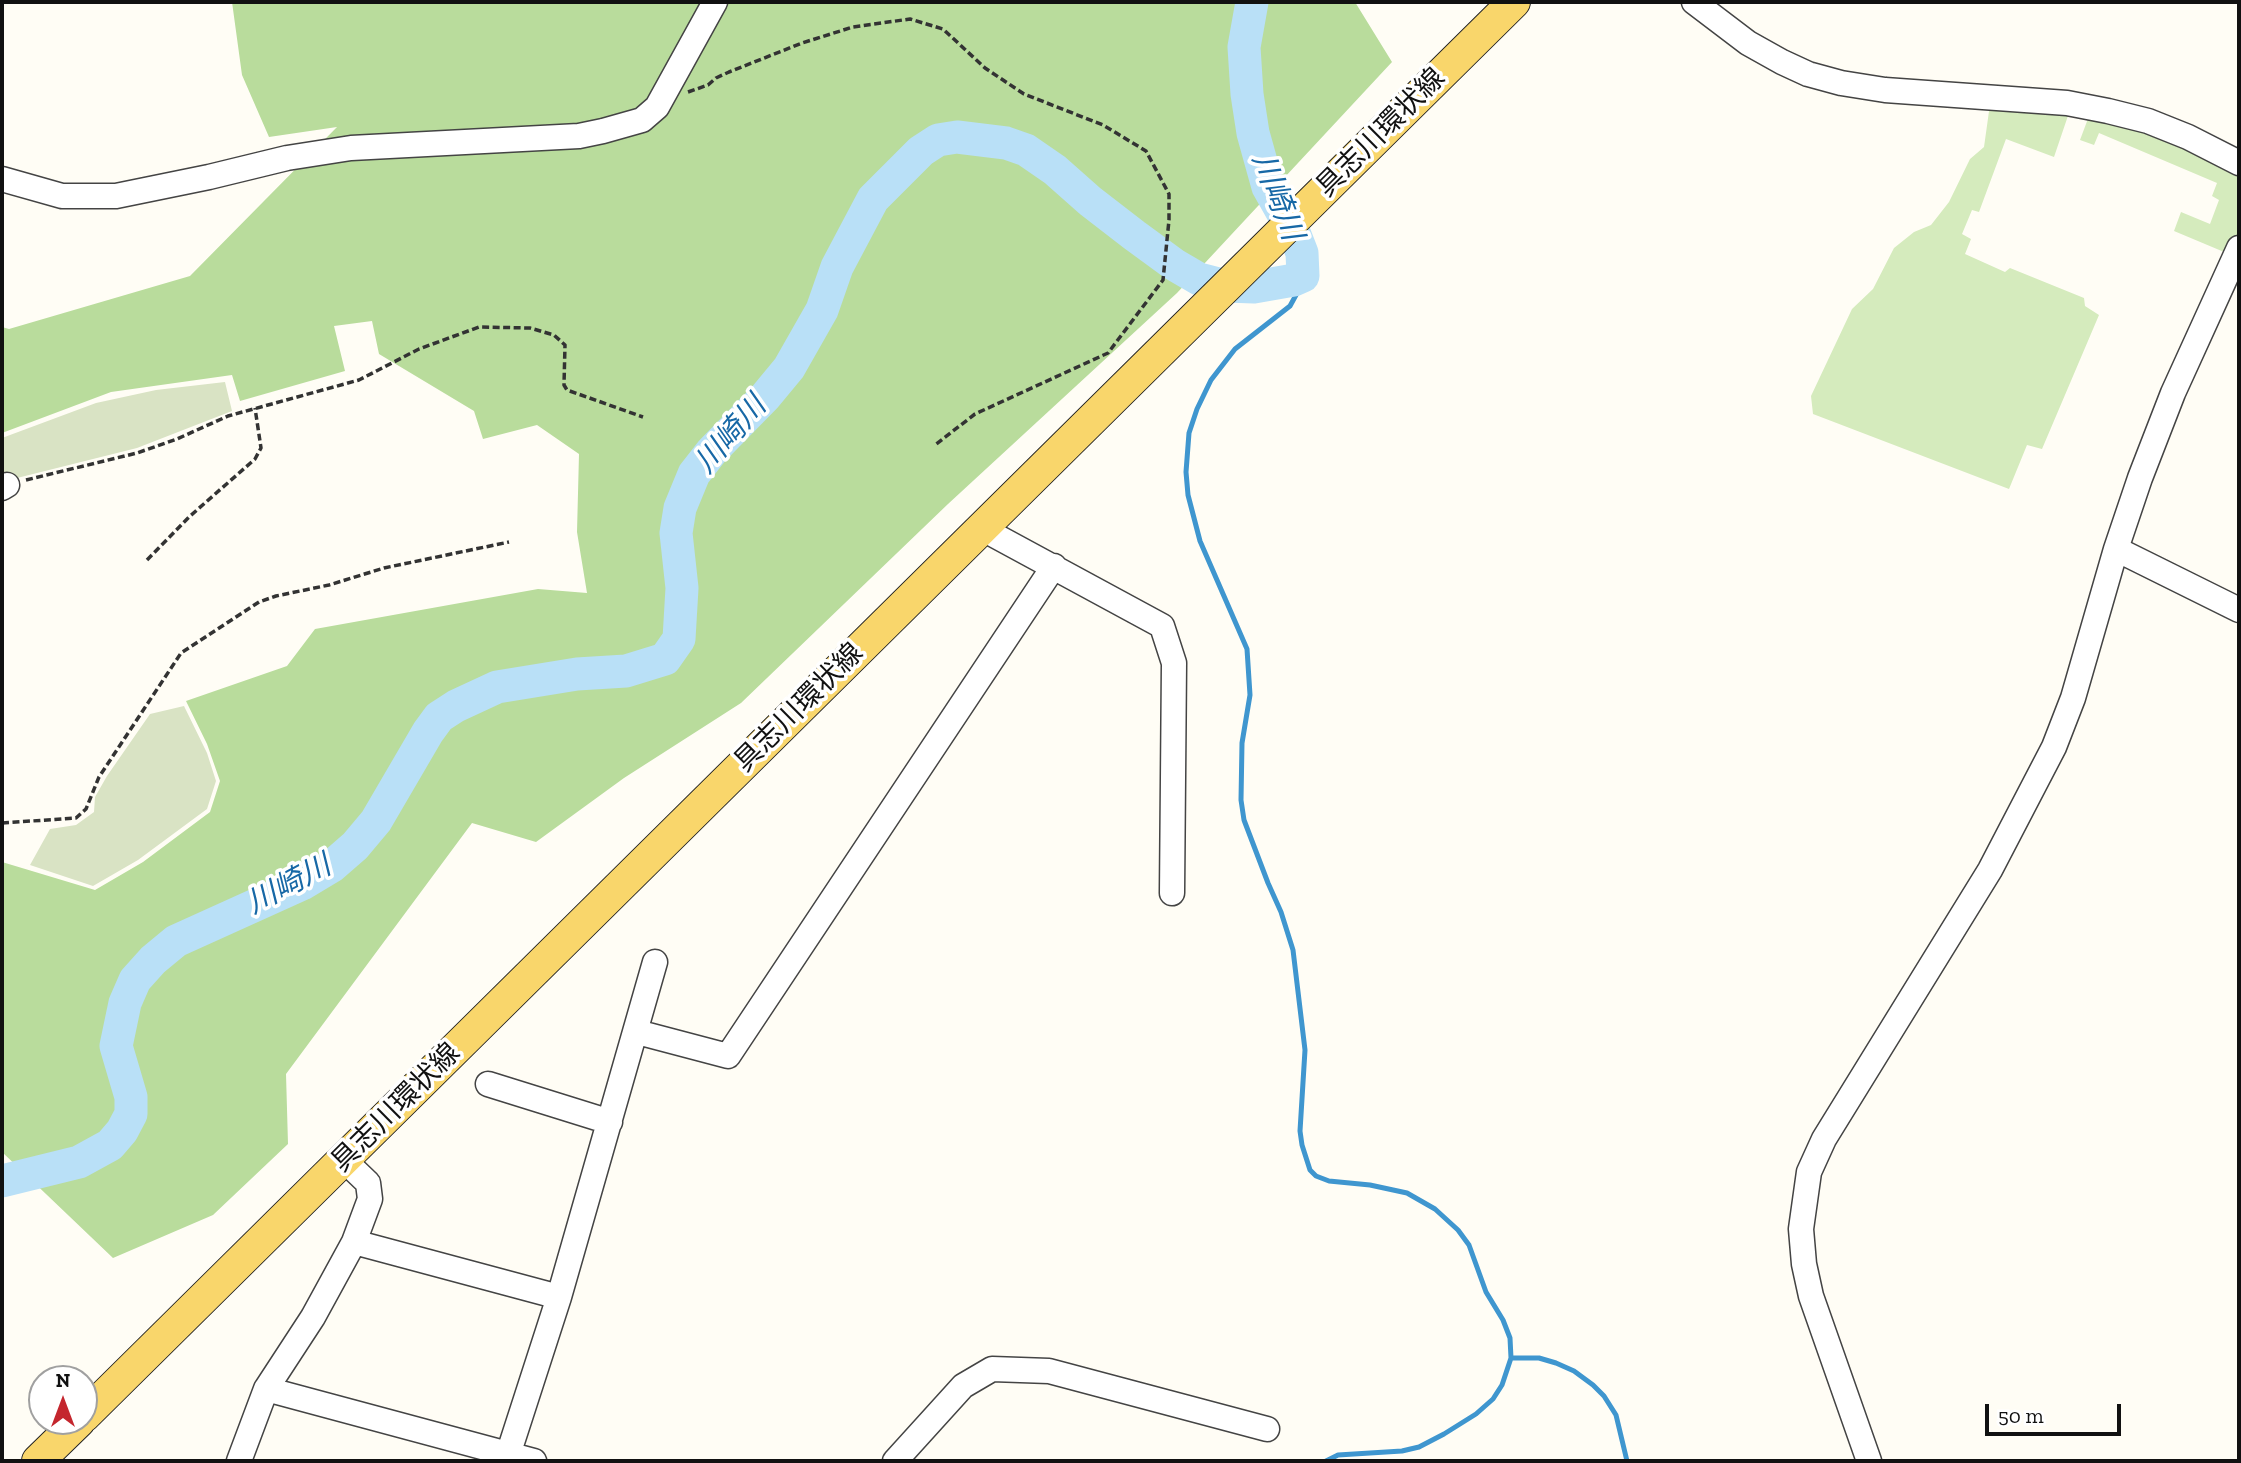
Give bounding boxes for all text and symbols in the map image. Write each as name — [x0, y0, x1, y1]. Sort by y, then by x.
street label: 具志川環状線 — [1310, 62, 1452, 204]
water label: 川崎川 — [1244, 149, 1310, 245]
water label: 川崎川 — [688, 389, 774, 481]
street label: 具志川環状線 — [728, 637, 870, 779]
water label: 川崎川 — [241, 848, 337, 922]
street label: 具志川環状線 — [325, 1037, 467, 1179]
north arrow — [28, 1365, 98, 1435]
text: N — [56, 1369, 70, 1392]
scale bar — [1989, 1390, 2126, 1434]
text: 50 m — [1998, 1403, 2044, 1428]

